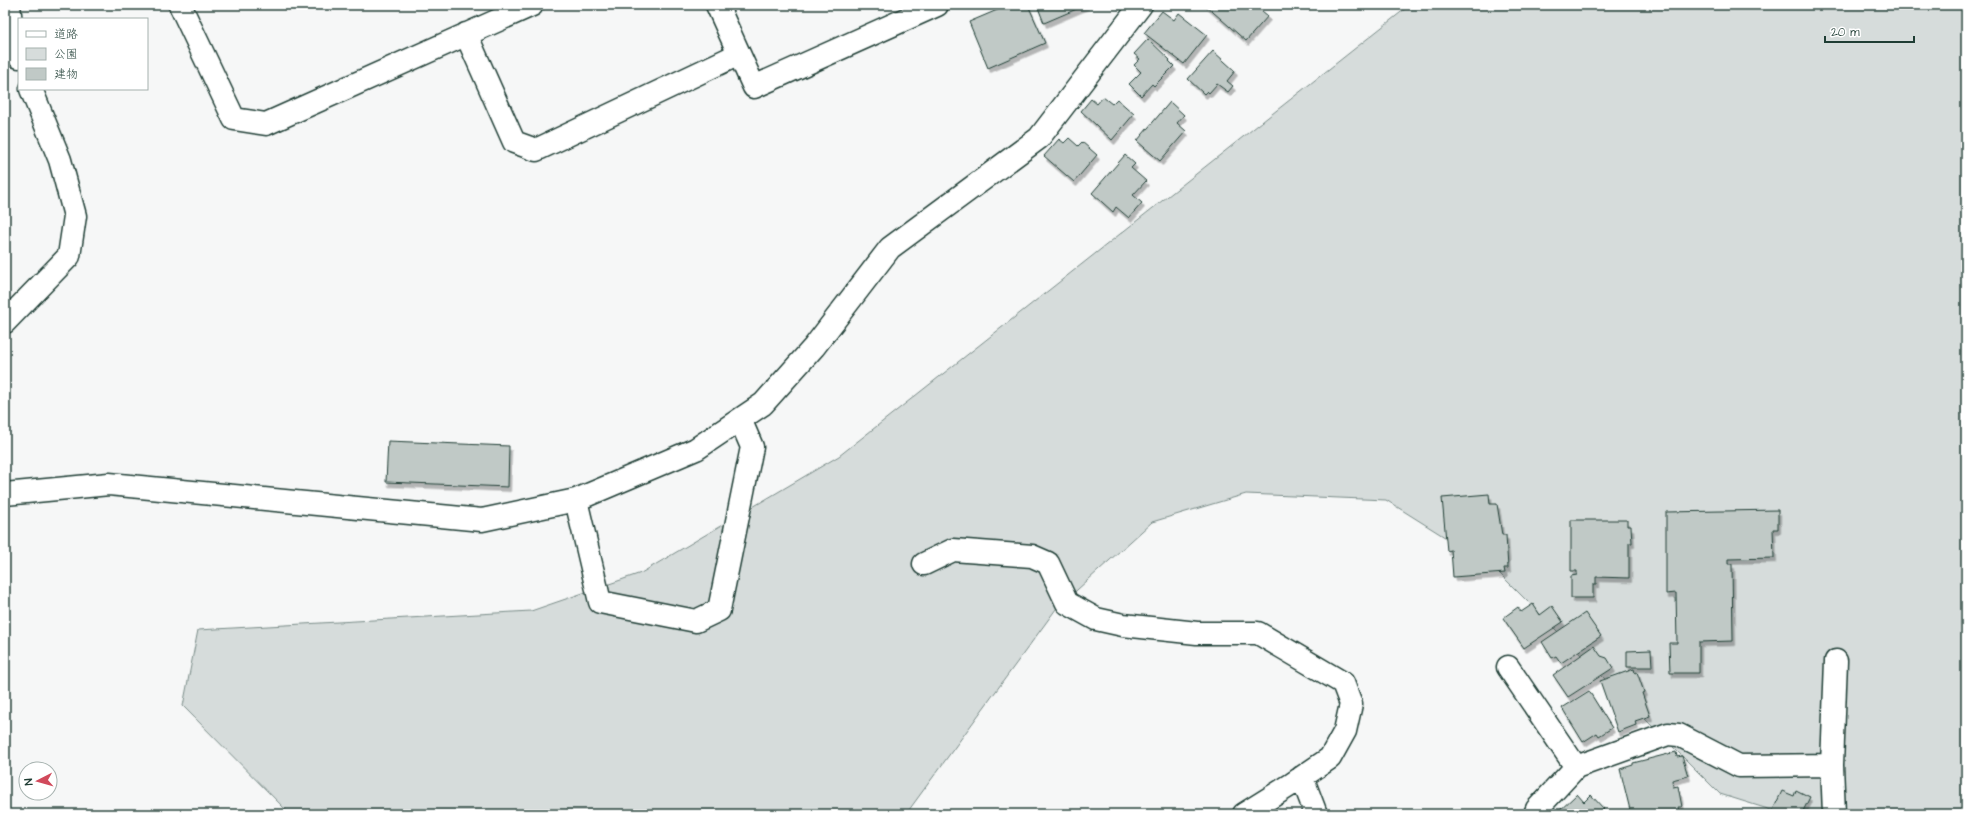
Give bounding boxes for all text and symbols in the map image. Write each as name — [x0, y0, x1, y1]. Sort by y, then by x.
legend — [18, 18, 148, 90]
scale bar — [1825, 18, 1914, 44]
text: 20 m — [1831, 24, 1860, 41]
text: 道路 — [54, 26, 78, 43]
text: 公園 — [54, 46, 78, 63]
text: 建物 — [54, 66, 78, 83]
north arrow — [18, 761, 58, 801]
text: N — [21, 778, 36, 786]

